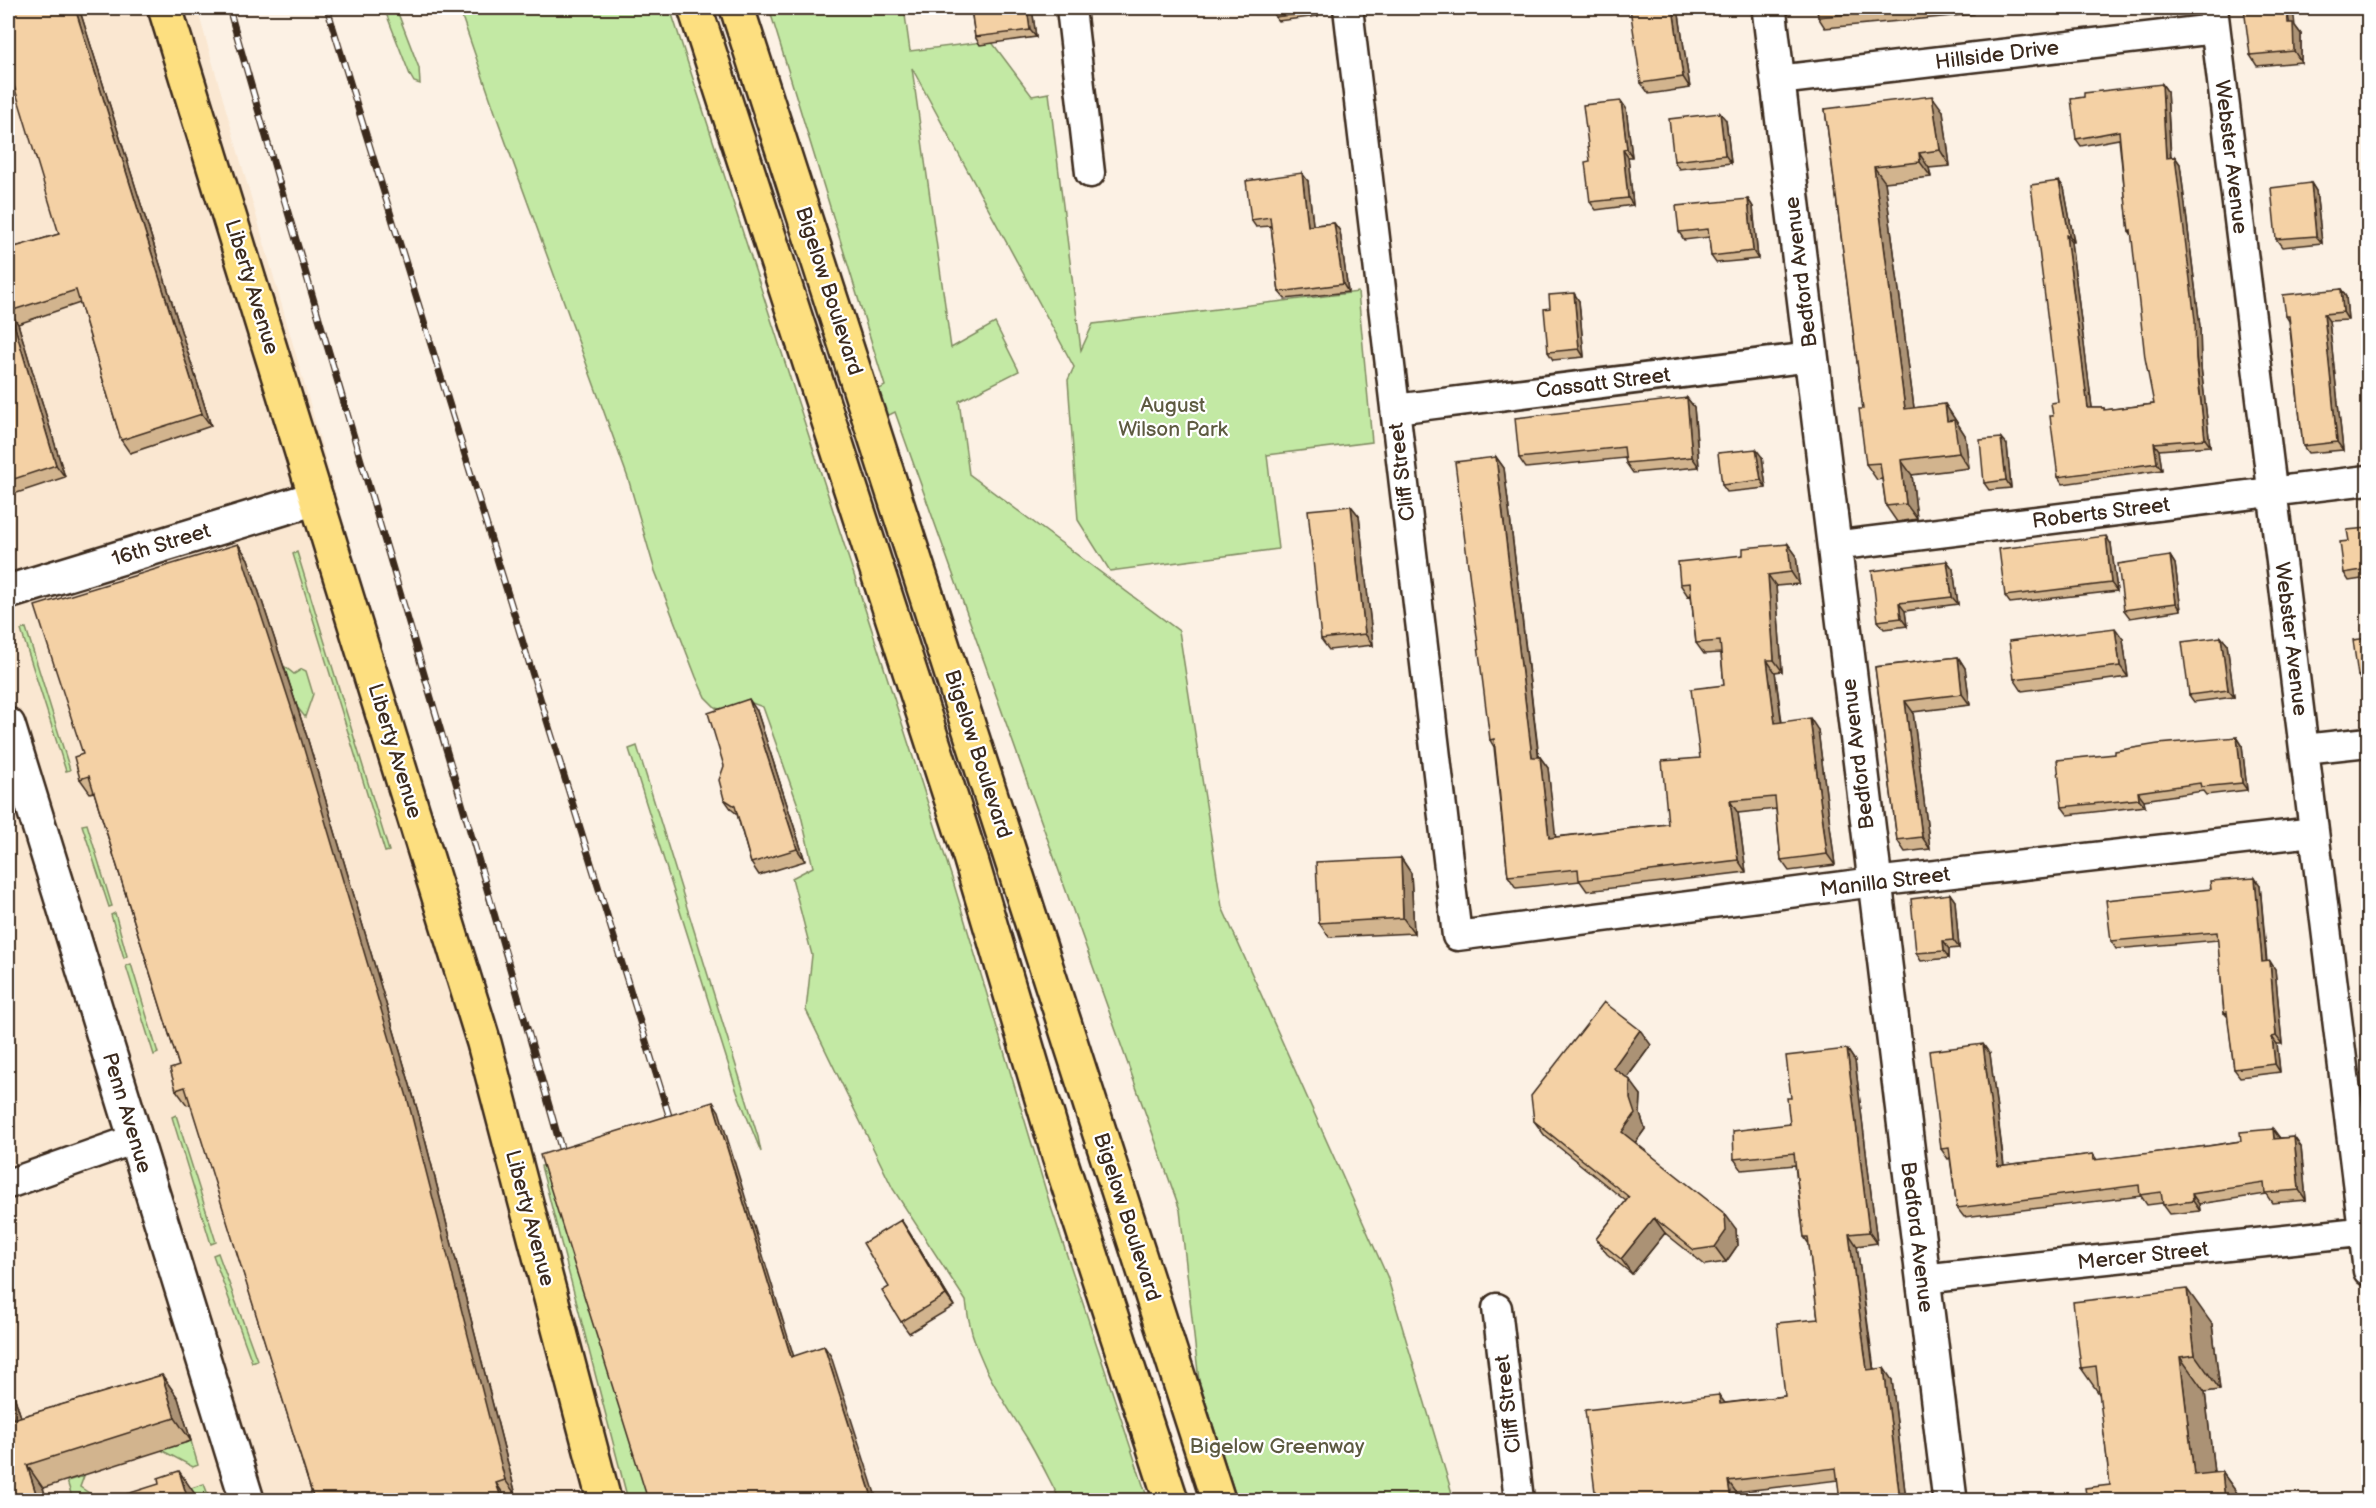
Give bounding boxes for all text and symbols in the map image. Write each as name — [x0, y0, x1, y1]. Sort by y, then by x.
street label: Hillside Drive — [1934, 35, 2060, 75]
street label: Webster Avenue — [2209, 79, 2253, 235]
street label: Bedford Avenue — [1779, 195, 1823, 349]
street label: Bigelow Boulevard — [790, 204, 868, 378]
street label: Liberty Avenue — [220, 217, 284, 357]
street label: Cassatt Street — [1534, 362, 1672, 404]
park label: August Wilson Park — [1118, 393, 1229, 442]
street label: Cliff Street — [1384, 421, 1420, 523]
street label: Roberts Street — [2031, 492, 2172, 534]
street label: 16th Street — [109, 518, 214, 572]
street label: Webster Avenue — [2269, 561, 2313, 717]
street label: Bigelow Boulevard — [939, 667, 1017, 841]
street label: Bedford Avenue — [1836, 677, 1880, 831]
street label: Liberty Avenue — [363, 681, 427, 821]
street label: Manilla Street — [1819, 862, 1952, 902]
street label: Penn Avenue — [97, 1050, 157, 1176]
street label: Bigelow Boulevard — [1088, 1130, 1166, 1304]
street label: Liberty Avenue — [500, 1147, 560, 1289]
street label: Bedford Avenue — [1895, 1160, 1939, 1314]
street label: Mercer Street — [2076, 1237, 2210, 1275]
street label: Cliff Street — [1490, 1353, 1526, 1455]
park label: Bigelow Greenway — [1190, 1434, 1365, 1459]

